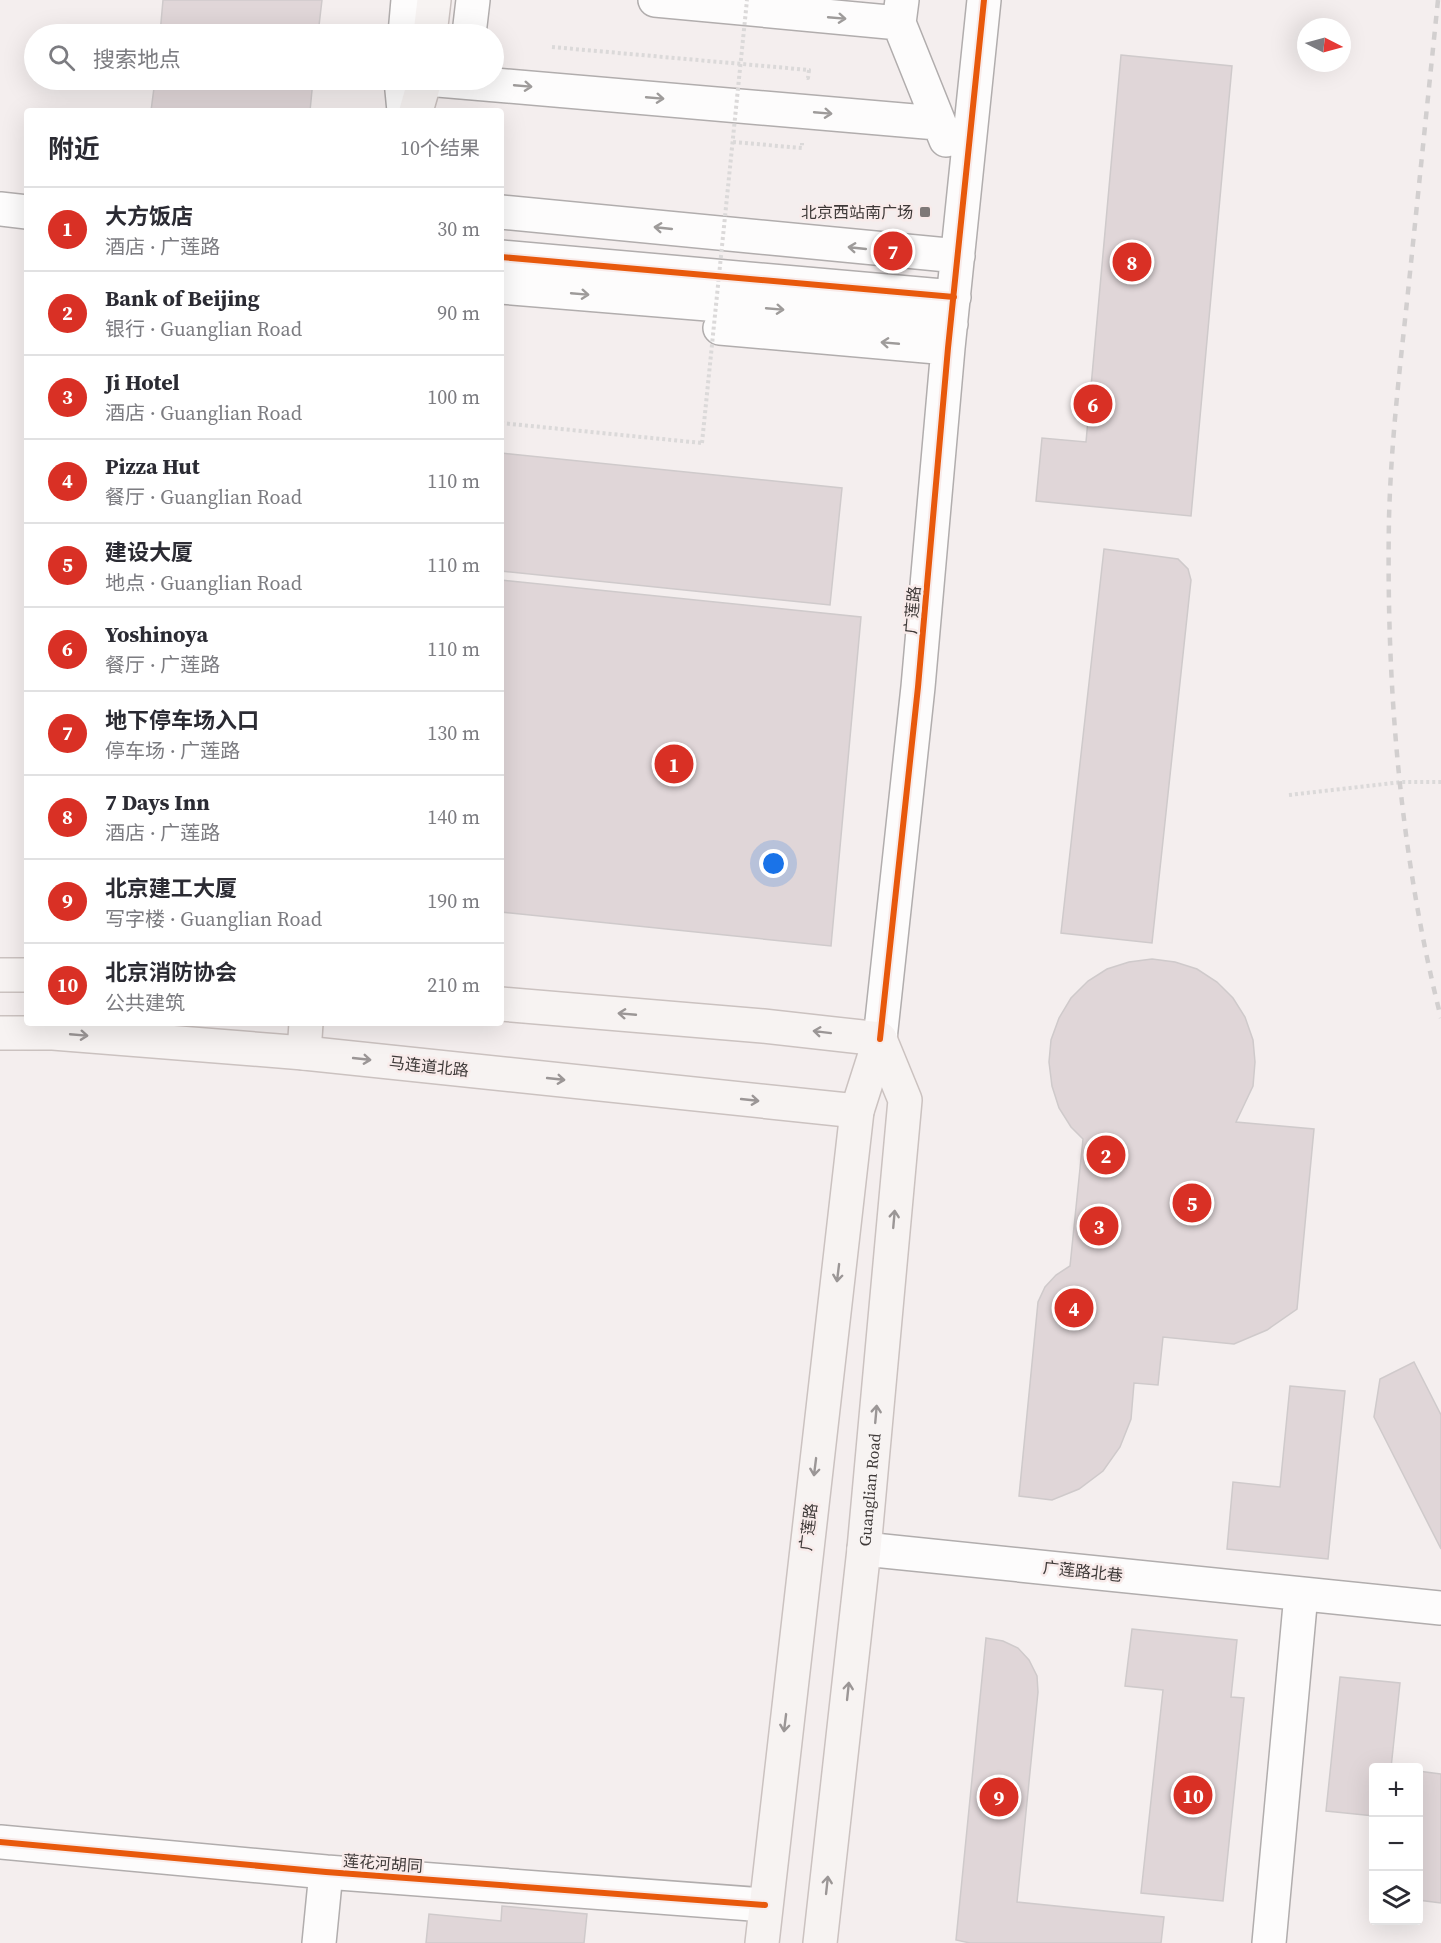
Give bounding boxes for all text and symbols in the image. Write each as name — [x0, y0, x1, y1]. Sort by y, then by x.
one-way arrow — [827, 13, 847, 24]
north arrow — [1297, 18, 1351, 72]
search box — [24, 24, 504, 90]
icon: search — [45, 41, 78, 74]
text: 搜索地点 — [93, 44, 181, 74]
one-way arrow — [512, 81, 532, 92]
one-way arrow — [645, 93, 665, 104]
one-way arrow — [813, 108, 833, 119]
text: 附近 — [48, 131, 100, 167]
text: 10个结果 — [400, 134, 480, 162]
text: 大方饭店 — [105, 201, 193, 231]
place label: 北京西站南广场 — [801, 201, 913, 223]
marker: 北京西站南广场 — [918, 205, 932, 219]
text: 1 — [62, 215, 73, 243]
text: 30 m — [437, 215, 480, 243]
one-way arrow — [654, 222, 674, 233]
pin: 7 — [874, 228, 912, 274]
text: 酒店 · 广莲路 — [105, 233, 220, 261]
pin: 8 — [1112, 240, 1152, 284]
one-way arrow — [848, 242, 868, 253]
text: Bank of Beijing — [105, 283, 260, 313]
one-way arrow — [570, 288, 590, 299]
text: 2 — [62, 299, 73, 327]
text: 90 m — [437, 299, 480, 327]
one-way arrow — [764, 304, 784, 315]
text: 银行 · Guanglian Road — [105, 315, 302, 343]
one-way arrow — [881, 337, 901, 348]
text: Ji Hotel — [105, 367, 180, 397]
pin: 6 — [1074, 382, 1112, 426]
text: 3 — [62, 383, 73, 411]
text: 100 m — [427, 383, 480, 411]
text: 酒店 · Guanglian Road — [105, 399, 302, 427]
text: Pizza Hut — [105, 451, 200, 481]
text: 4 — [62, 467, 73, 495]
text: 110 m — [427, 467, 480, 495]
text: 餐厅 · Guanglian Road — [105, 483, 302, 511]
text: 建设大厦 — [105, 537, 193, 567]
text: 5 — [62, 551, 73, 579]
text: 110 m — [427, 551, 480, 579]
text: 地点 · Guanglian Road — [105, 569, 302, 597]
street label: 广莲路 — [899, 585, 925, 635]
text: Yoshinoya — [105, 619, 208, 649]
text: 6 — [62, 635, 73, 663]
text: 110 m — [427, 635, 480, 663]
text: 餐厅 · 广莲路 — [105, 651, 220, 679]
text: 地下停车场入口 — [105, 705, 259, 735]
text: 7 — [62, 719, 73, 747]
text: 130 m — [427, 719, 480, 747]
text: 停车场 · 广莲路 — [105, 737, 240, 765]
pin: 1 — [654, 742, 694, 786]
text: 7 Days Inn — [105, 787, 210, 817]
text: 8 — [62, 803, 73, 831]
text: 140 m — [427, 803, 480, 831]
text: 酒店 · 广莲路 — [105, 819, 220, 847]
your location — [759, 849, 788, 878]
text: 北京建工大厦 — [105, 873, 237, 903]
text: 9 — [62, 887, 73, 915]
text: 190 m — [427, 887, 480, 915]
text: 写字楼 · Guanglian Road — [105, 905, 322, 933]
text: 北京消防协会 — [105, 957, 237, 987]
text: 10 — [57, 971, 78, 999]
text: 210 m — [427, 971, 480, 999]
text: 公共建筑 — [105, 989, 185, 1017]
one-way arrow — [618, 1009, 638, 1020]
one-way arrow — [812, 1027, 832, 1038]
one-way arrow — [69, 1030, 89, 1041]
street label: 马连道北路 — [388, 1051, 470, 1081]
one-way arrow — [352, 1054, 372, 1065]
one-way arrow — [546, 1074, 566, 1085]
one-way arrow — [740, 1095, 760, 1106]
pin: 2 — [1086, 1132, 1126, 1178]
pin: 5 — [1172, 1180, 1212, 1226]
pin: 3 — [1080, 1204, 1118, 1248]
one-way arrow — [889, 1210, 900, 1230]
one-way arrow — [832, 1263, 843, 1283]
pin: 4 — [1054, 1286, 1094, 1330]
one-way arrow — [871, 1404, 882, 1424]
street label: Guanglian Road — [853, 1432, 886, 1547]
one-way arrow — [809, 1456, 820, 1476]
street label: 广莲路 — [794, 1502, 822, 1552]
street label: 广莲路北巷 — [1042, 1556, 1124, 1586]
one-way arrow — [843, 1682, 854, 1702]
one-way arrow — [779, 1713, 790, 1732]
map controls — [1369, 1763, 1423, 1925]
button: + — [1369, 1763, 1423, 1817]
pin: 10 — [1174, 1772, 1212, 1818]
pin: 9 — [980, 1774, 1018, 1820]
button: − — [1369, 1817, 1423, 1871]
street label: 莲花河胡同 — [342, 1849, 424, 1877]
button: layers — [1369, 1871, 1423, 1925]
one-way arrow — [821, 1875, 832, 1895]

